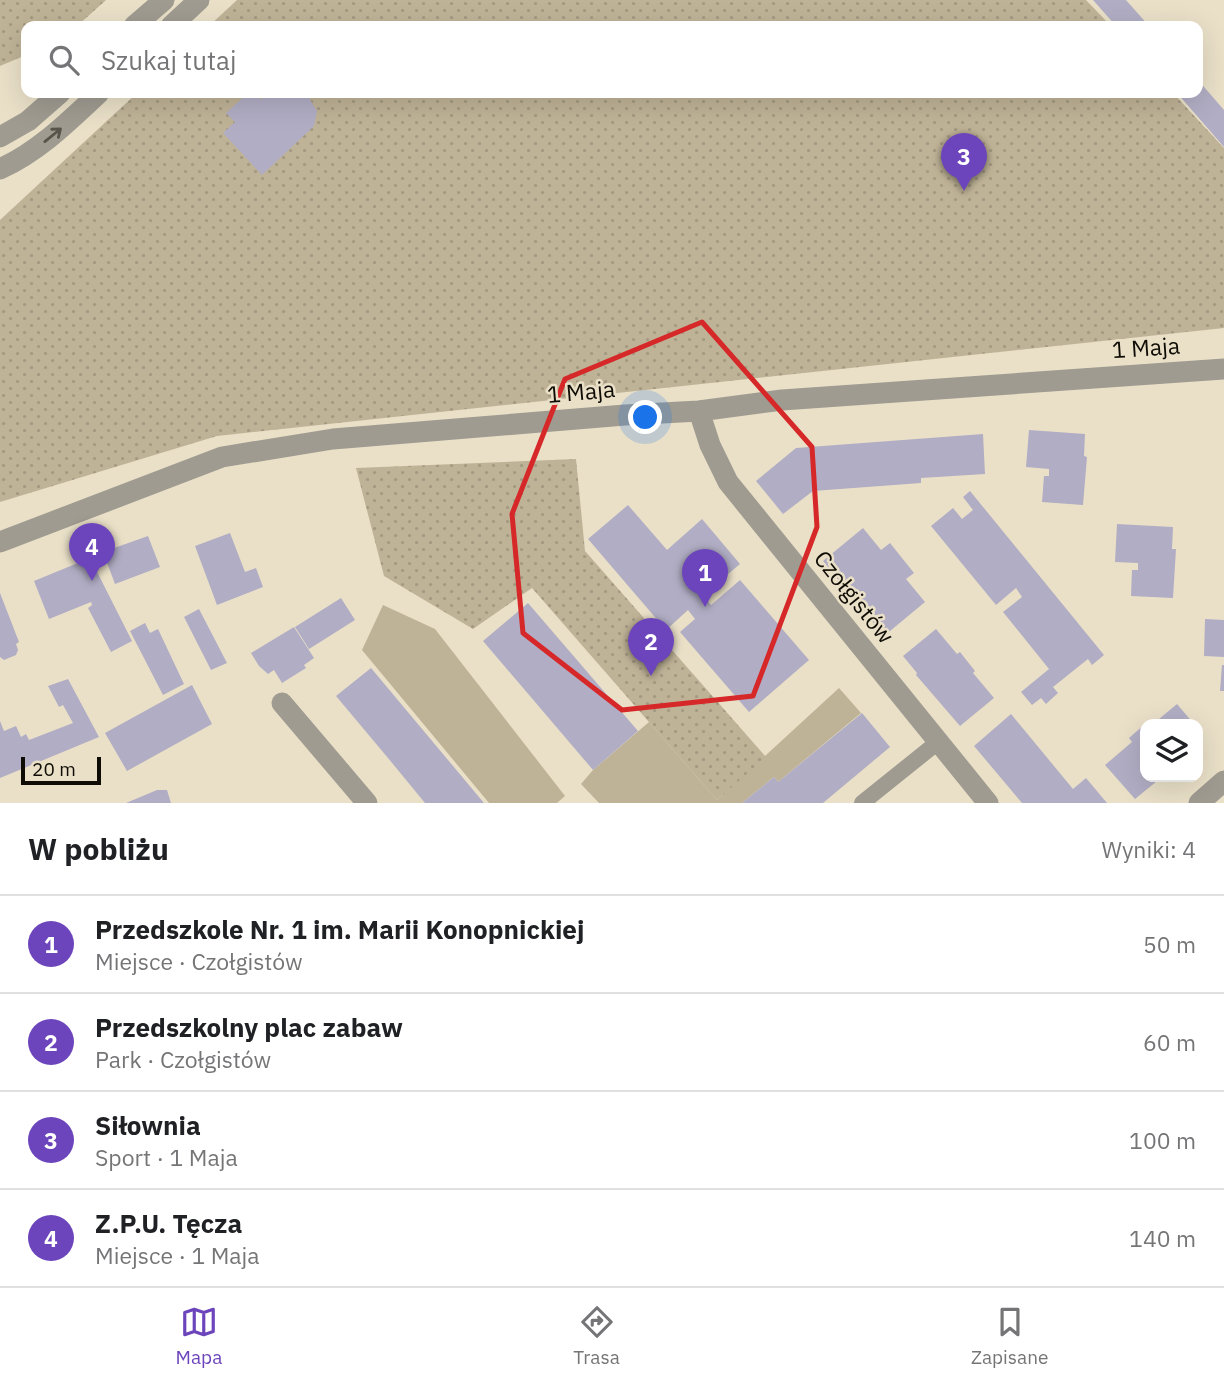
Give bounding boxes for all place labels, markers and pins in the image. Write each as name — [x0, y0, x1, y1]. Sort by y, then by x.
pin: 3 — [941, 133, 987, 191]
pin: 4 — [69, 523, 115, 581]
pin: 1 — [682, 549, 728, 607]
pin: 2 — [628, 618, 674, 676]

